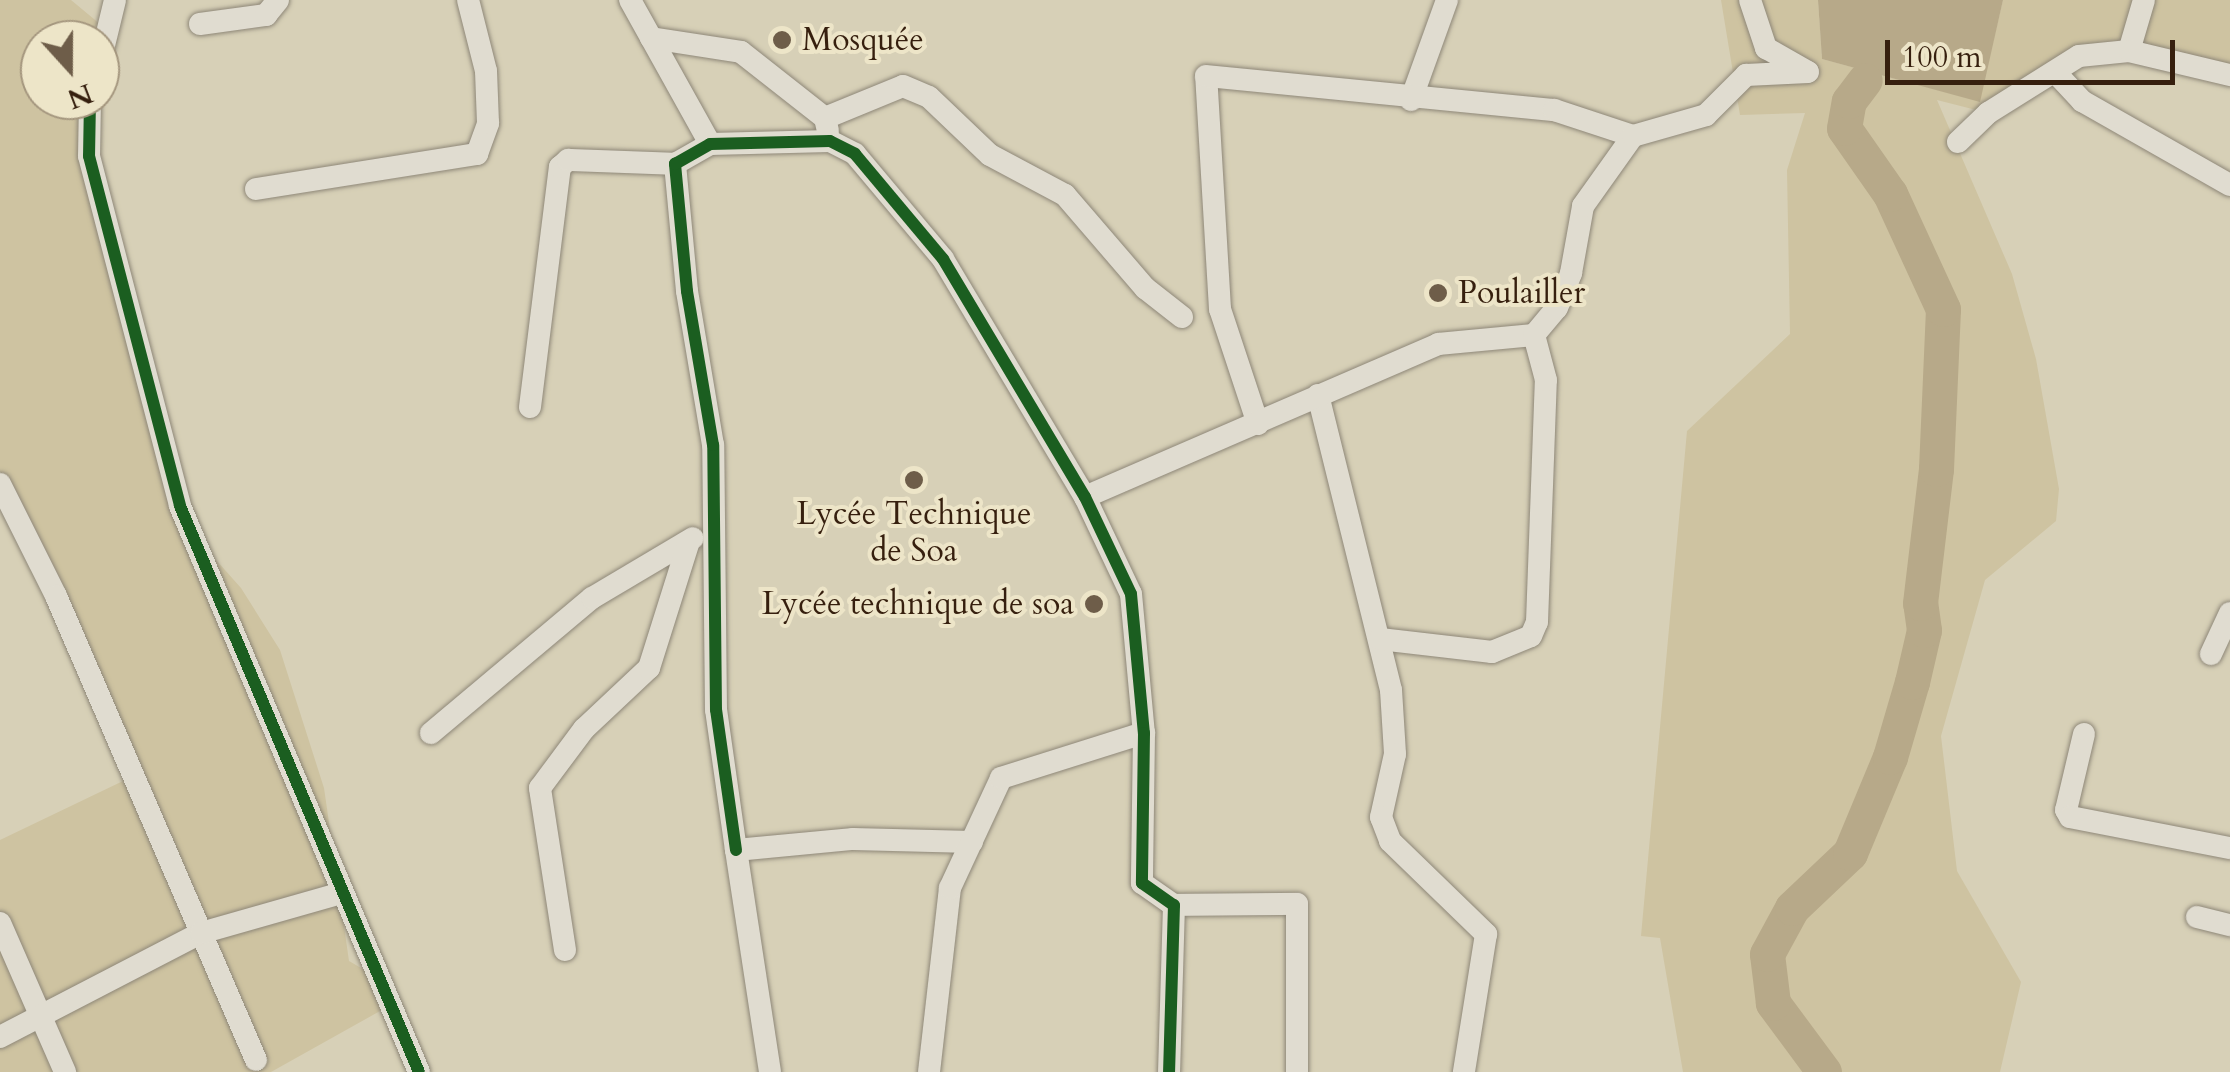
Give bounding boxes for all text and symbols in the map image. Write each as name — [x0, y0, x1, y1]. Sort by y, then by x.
north arrow — [20, 20, 120, 120]
scale bar — [1890, 20, 2180, 82]
place label: Mosquée — [802, 21, 924, 59]
marker: Mosquée — [771, 29, 793, 51]
text: 100 m — [1902, 37, 1982, 78]
text: N — [62, 74, 98, 118]
place label: Poulailler — [1458, 274, 1585, 312]
marker: Poulailler — [1427, 282, 1449, 304]
marker: Lycée Technique de Soa — [903, 469, 925, 491]
place label: Lycée Technique de Soa — [796, 496, 1032, 571]
place label: Lycée technique de soa — [762, 585, 1074, 623]
marker: Lycée technique de soa — [1083, 593, 1105, 615]

